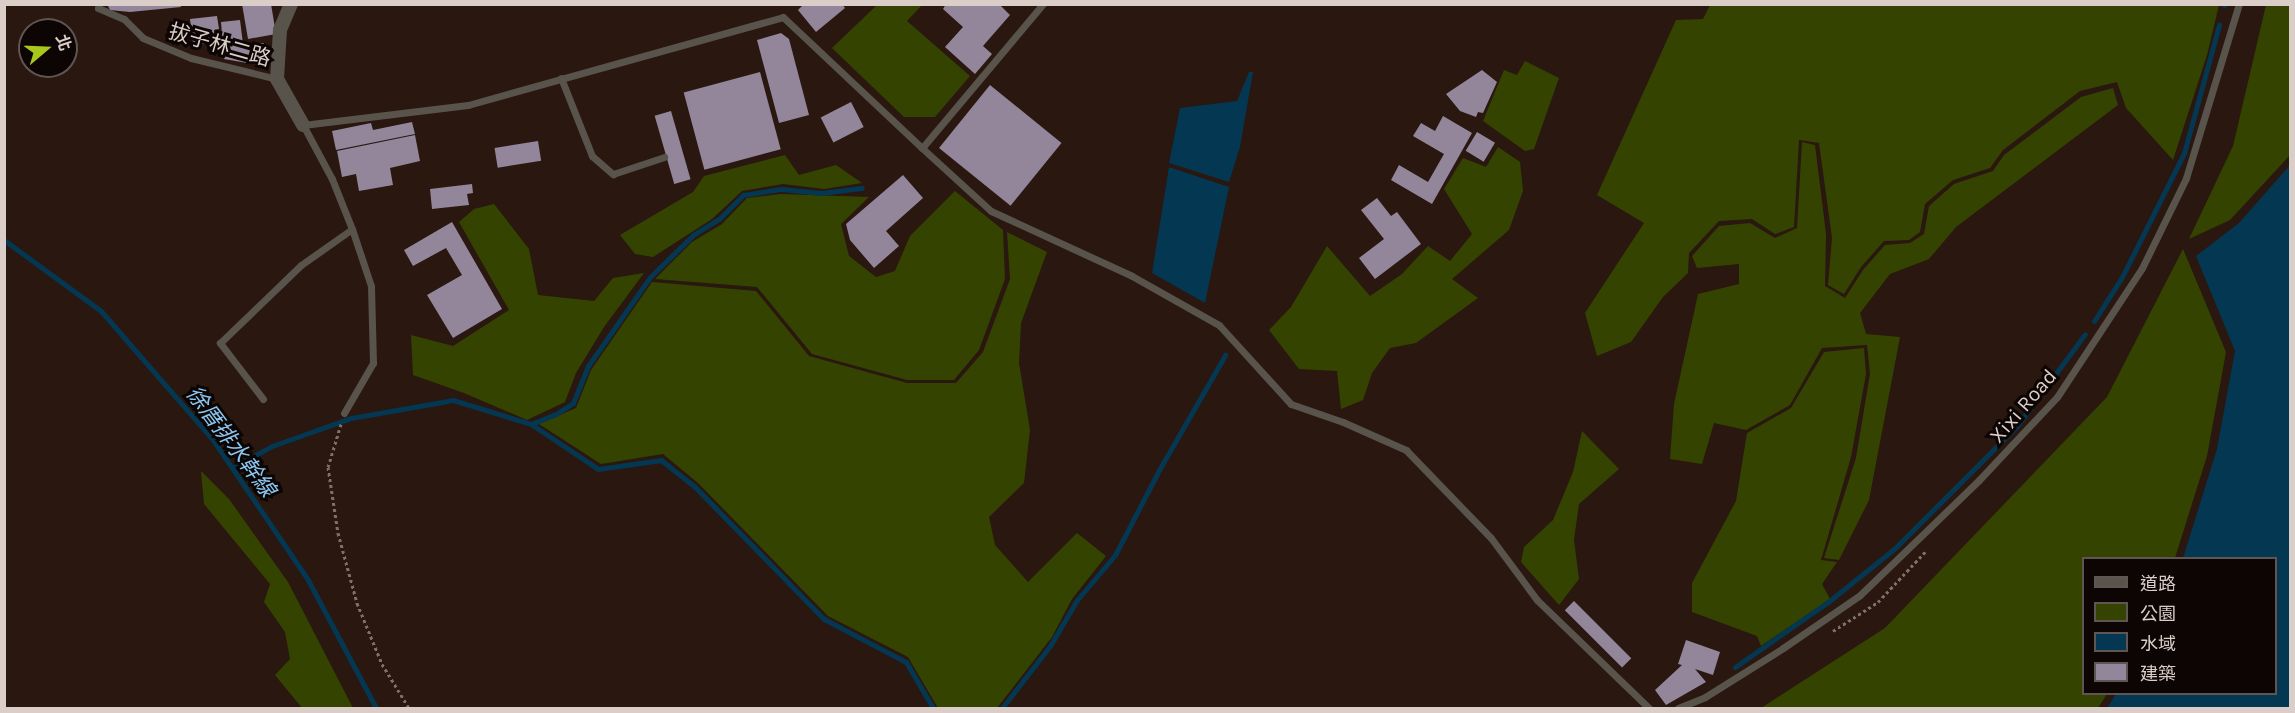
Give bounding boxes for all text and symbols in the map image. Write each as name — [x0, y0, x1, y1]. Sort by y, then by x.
north arrow — [18, 18, 78, 78]
street label: 拔子林二路 — [166, 18, 274, 72]
text: 北 — [52, 32, 75, 53]
street label: Xixi Road — [1984, 364, 2062, 448]
water label: 徐厝排水幹線 — [180, 381, 280, 503]
legend — [2082, 557, 2277, 695]
text: 道路 — [2140, 573, 2176, 595]
text: 公園 — [2140, 603, 2176, 625]
text: 水域 — [2140, 633, 2176, 655]
text: 建築 — [2140, 663, 2176, 685]

